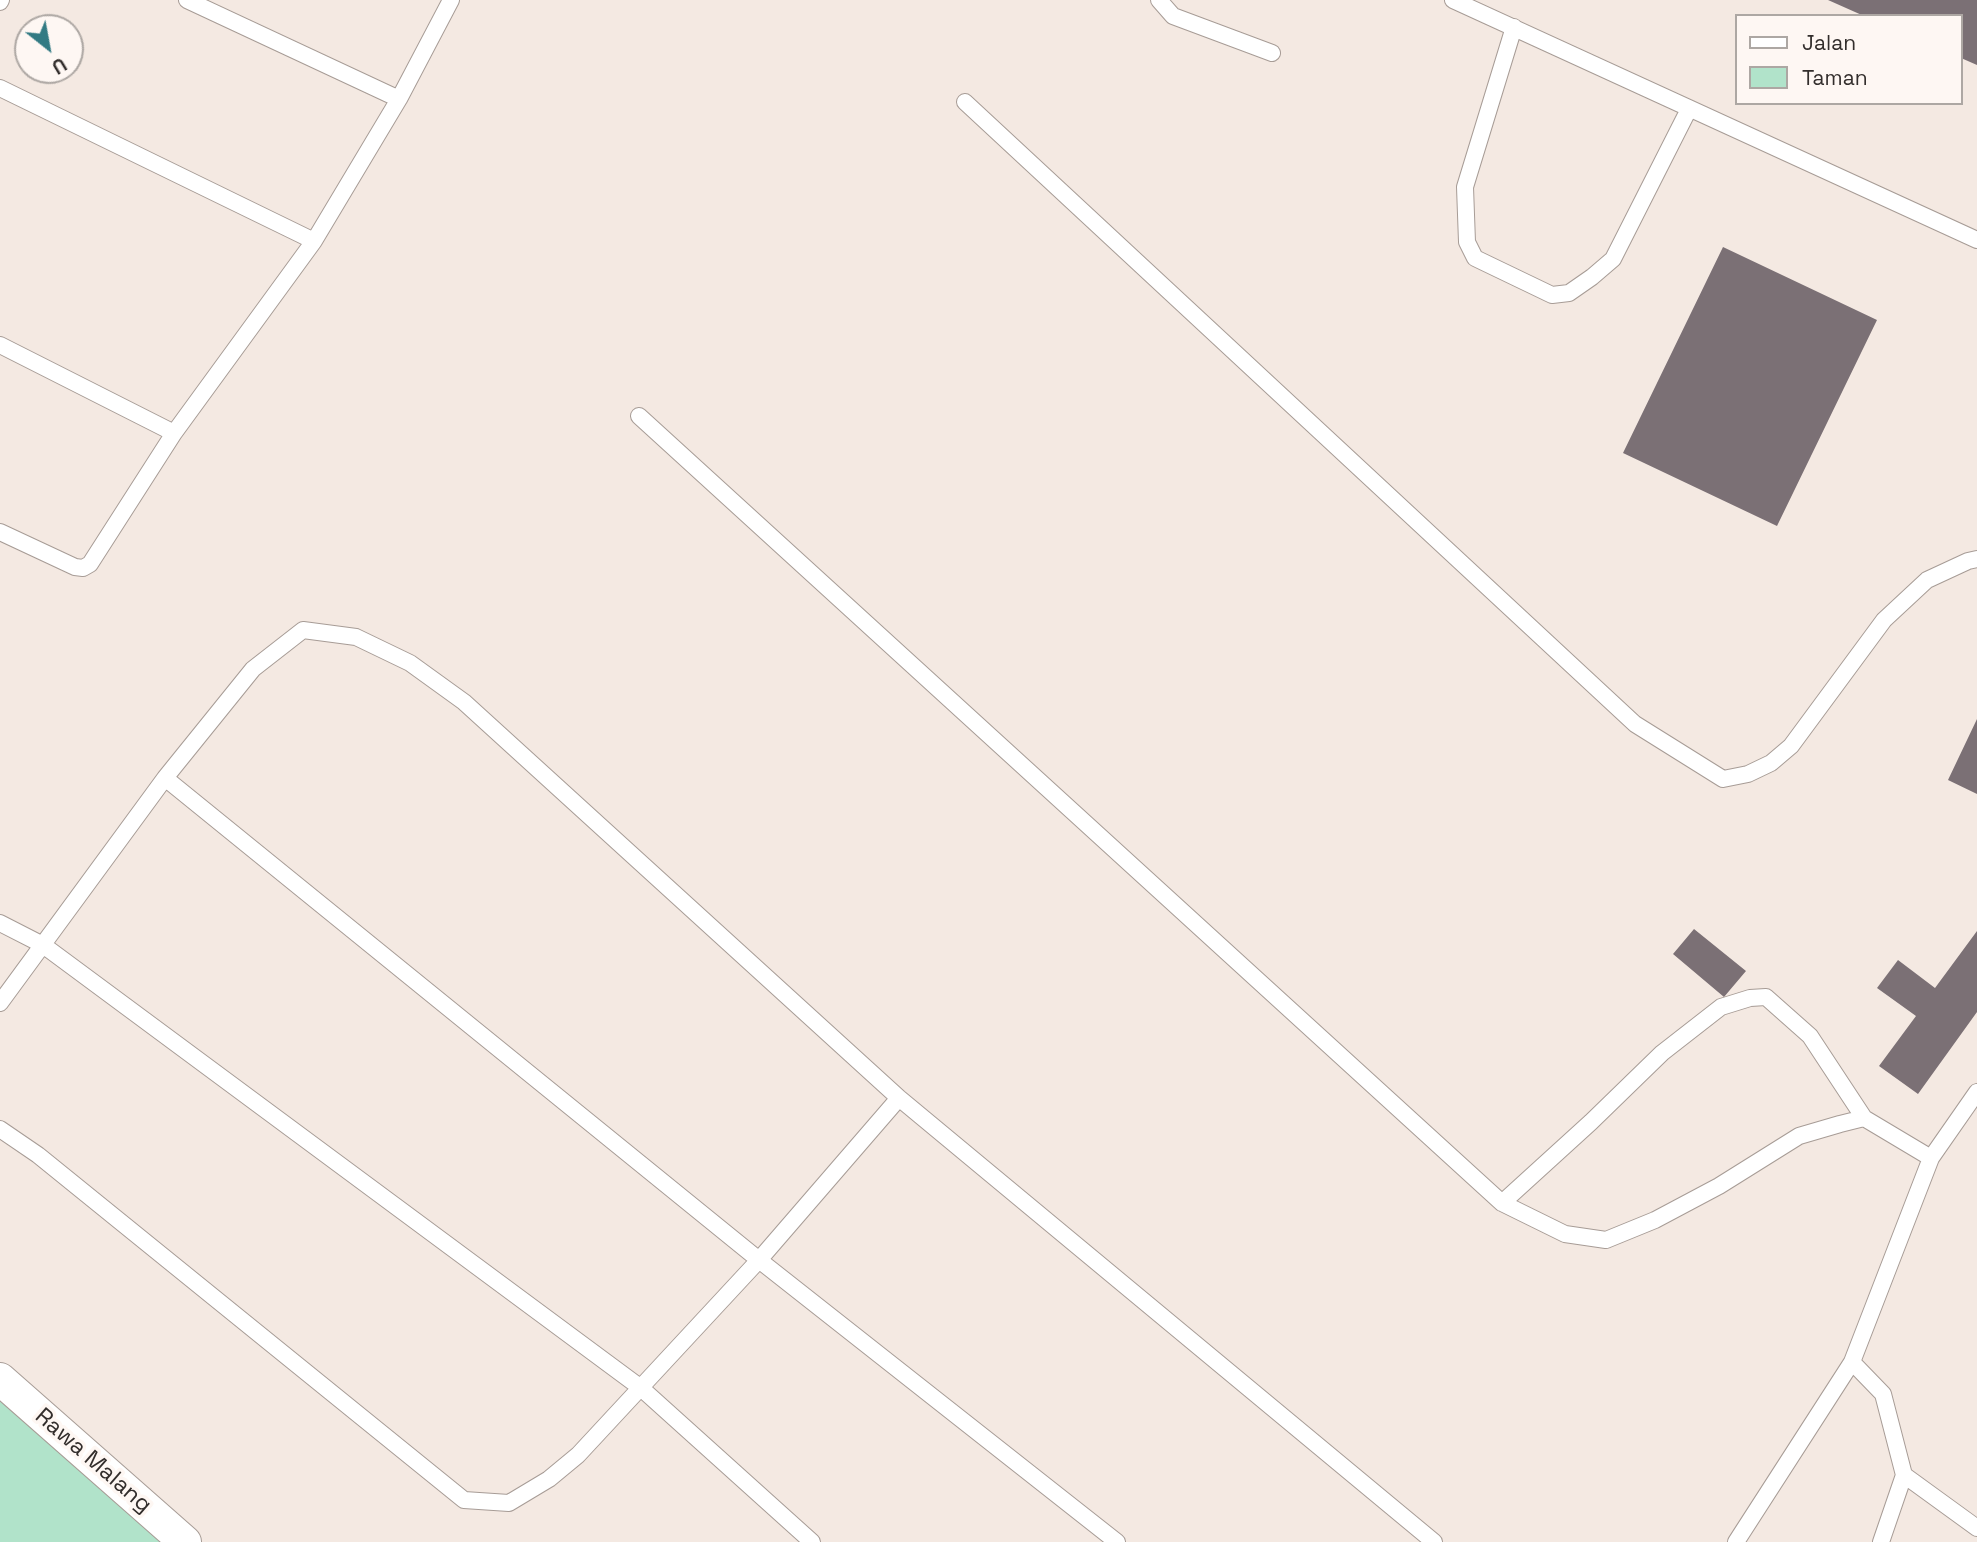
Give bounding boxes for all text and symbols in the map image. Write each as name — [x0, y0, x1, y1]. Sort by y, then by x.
north arrow — [14, 14, 84, 84]
legend — [1736, 14, 1963, 105]
text: Jalan — [1802, 29, 1856, 56]
text: U — [47, 52, 71, 80]
text: Taman — [1802, 64, 1868, 91]
street label: Rawa Malang — [29, 1403, 157, 1519]

